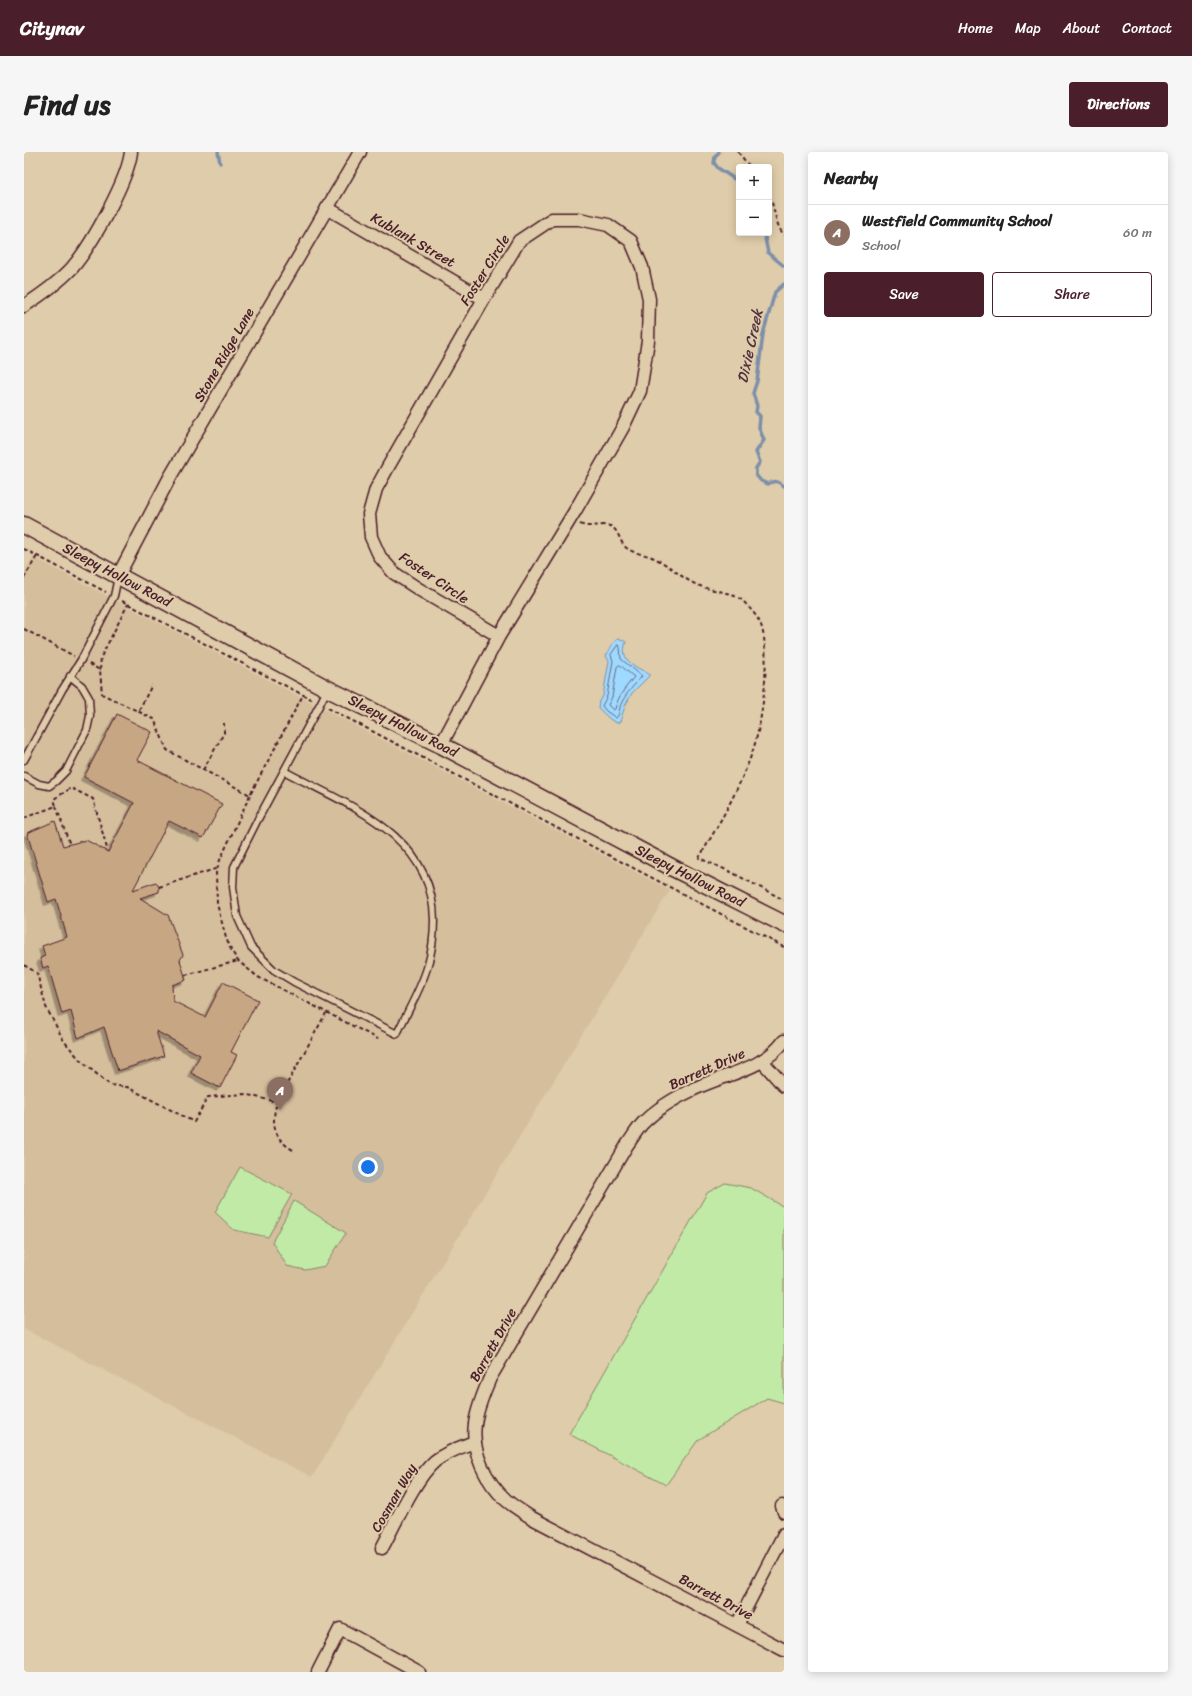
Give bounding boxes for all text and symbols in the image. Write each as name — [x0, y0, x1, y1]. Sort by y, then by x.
text: Citynav — [20, 12, 84, 45]
text: Home — [958, 16, 993, 41]
text: Map — [1015, 16, 1041, 41]
text: About — [1063, 16, 1100, 41]
text: Contact — [1122, 16, 1172, 41]
text: Find us — [24, 80, 111, 129]
button: Directions — [1069, 82, 1168, 127]
text: Nearby — [824, 163, 878, 193]
map controls — [736, 164, 772, 236]
button: + — [736, 164, 772, 200]
button: − — [736, 200, 772, 236]
street label: Kublank Street — [366, 206, 460, 274]
text: Westfield Community School — [862, 208, 1052, 234]
text: A — [833, 221, 841, 244]
text: 60 m — [1123, 221, 1152, 244]
street label: Foster Circle — [453, 229, 517, 311]
text: School — [862, 234, 900, 257]
button: Save — [824, 272, 984, 317]
button: Share — [992, 272, 1152, 317]
street label: Stone Ridge Lane — [187, 303, 261, 407]
water label: Dixie Creek — [729, 306, 771, 385]
street label: Sleepy Hollow Road — [58, 536, 178, 615]
street label: Foster Circle — [394, 545, 474, 611]
street label: Sleepy Hollow Road — [344, 687, 464, 765]
street label: Sleepy Hollow Road — [631, 837, 751, 915]
street label: Barrett Drive — [665, 1041, 749, 1097]
pin: A — [267, 1077, 293, 1110]
your location — [358, 1157, 378, 1177]
street label: Barrett Drive — [462, 1303, 524, 1387]
street label: Cosman Way — [364, 1458, 424, 1537]
street label: Barrett Drive — [674, 1567, 758, 1627]

